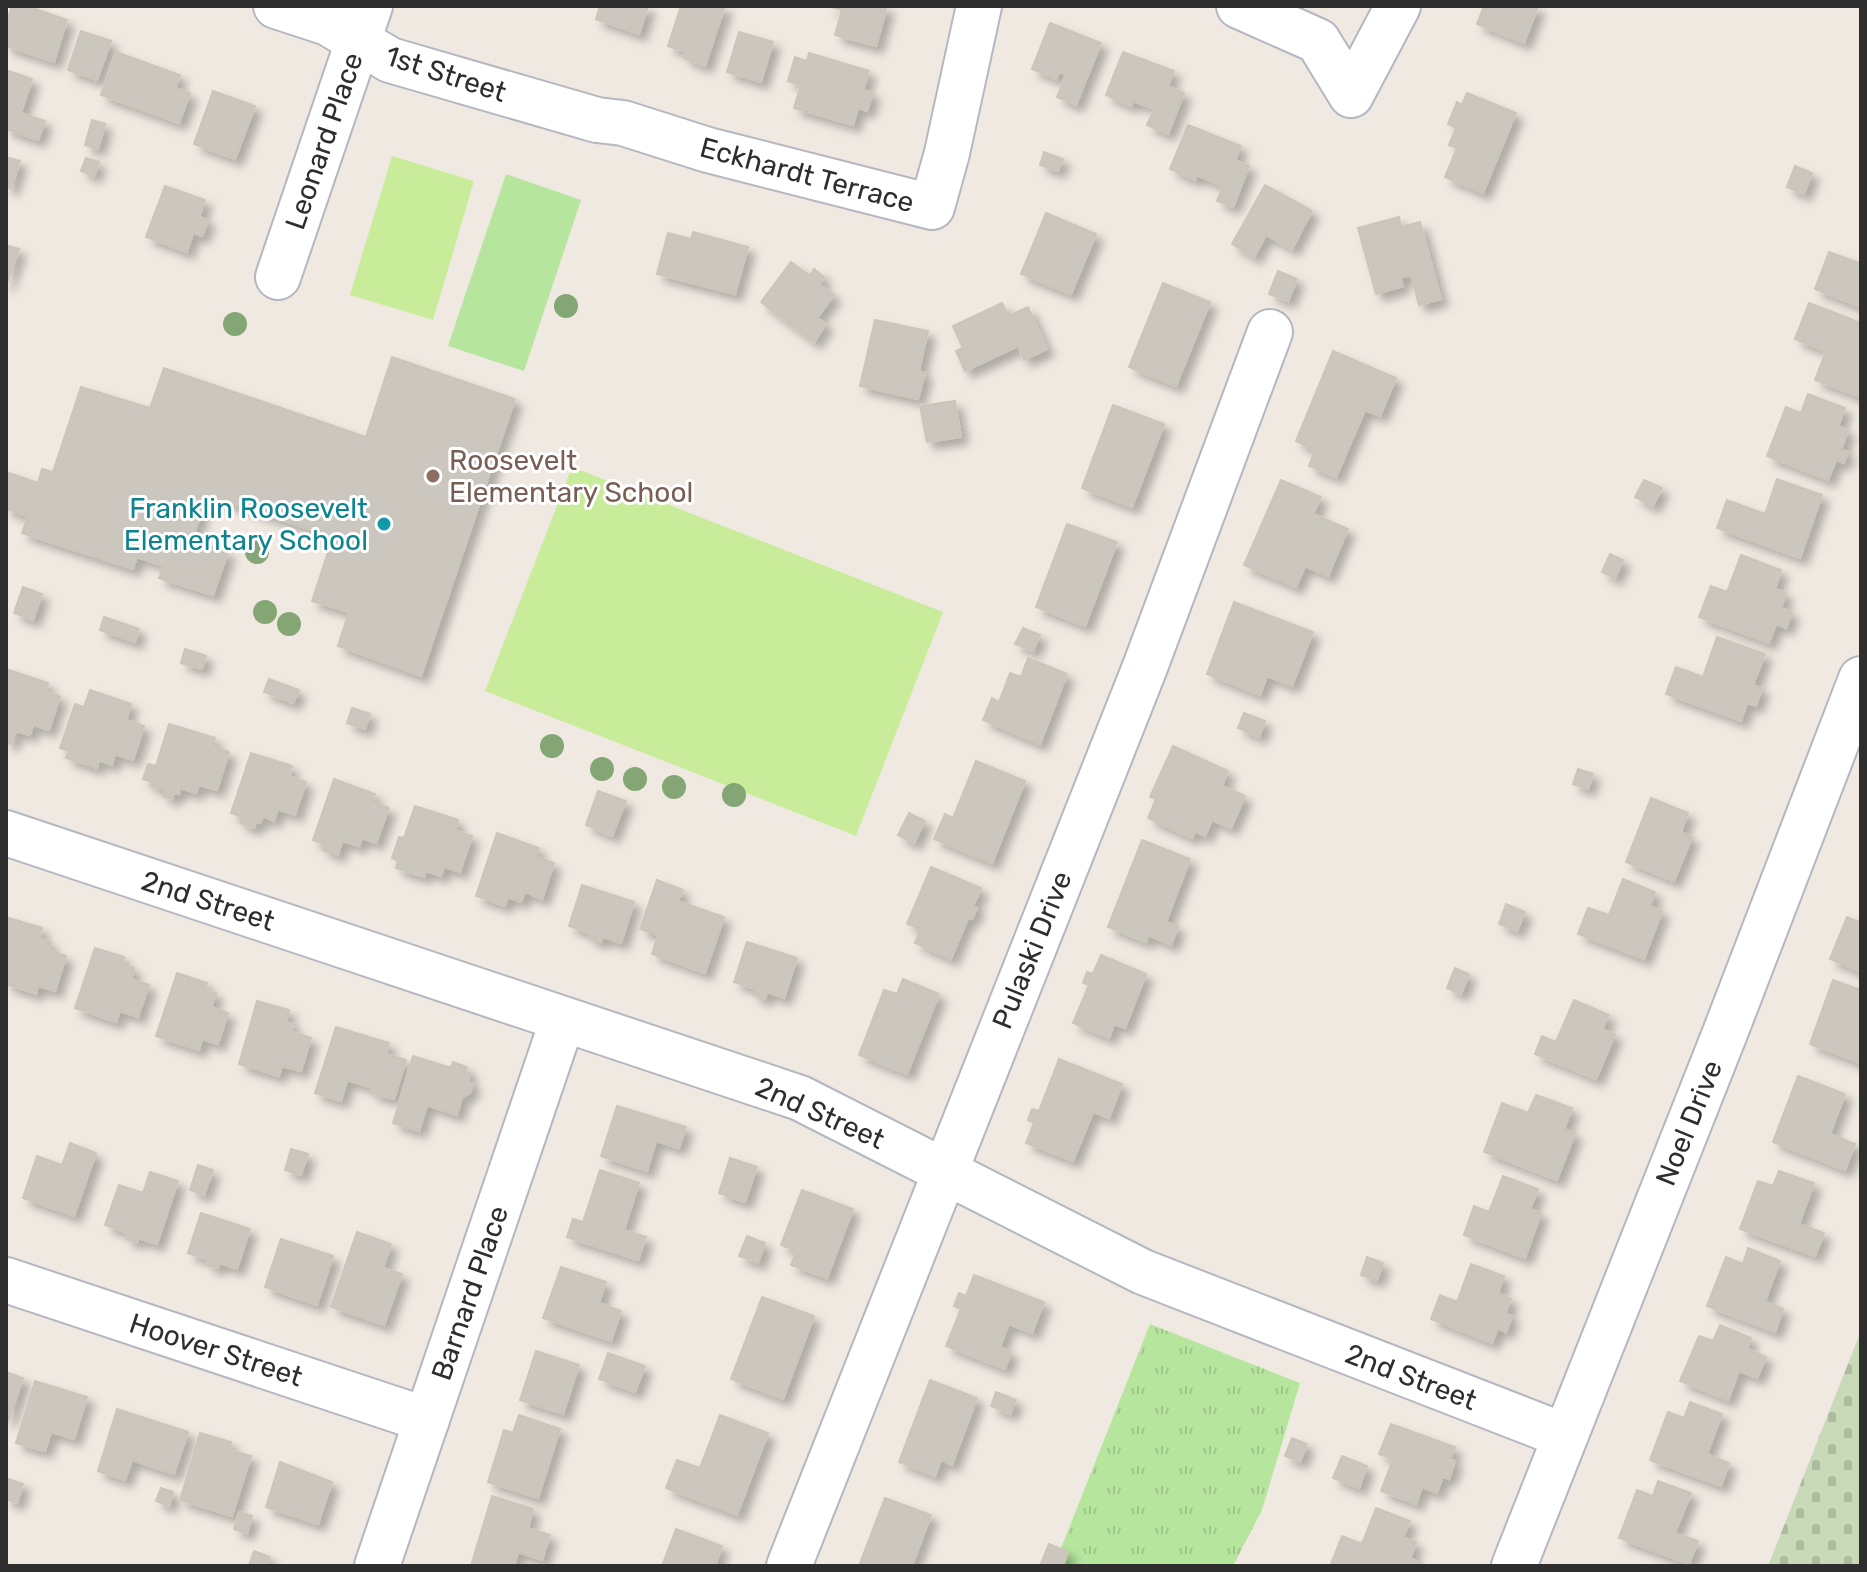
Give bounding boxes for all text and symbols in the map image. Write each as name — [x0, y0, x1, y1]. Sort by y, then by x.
street label: 1st Street — [381, 39, 511, 109]
street label: Leonard Place — [278, 48, 370, 234]
street label: Eckhardt Terrace — [696, 131, 918, 219]
place label: Roosevelt Elementary School — [449, 444, 693, 509]
marker: Roosevelt Elementary School — [424, 467, 442, 485]
place label: Franklin Roosevelt Elementary School — [124, 492, 368, 557]
marker: Franklin Roosevelt Elementary School — [375, 515, 393, 533]
street label: 2nd Street — [137, 864, 279, 938]
street label: Pulaski Drive — [985, 866, 1079, 1034]
street label: Noel Drive — [1649, 1056, 1729, 1190]
street label: 2nd Street — [750, 1070, 890, 1156]
street label: Barnard Place — [425, 1201, 515, 1385]
street label: Hoover Street — [125, 1306, 307, 1394]
street label: 2nd Street — [1341, 1337, 1481, 1417]

